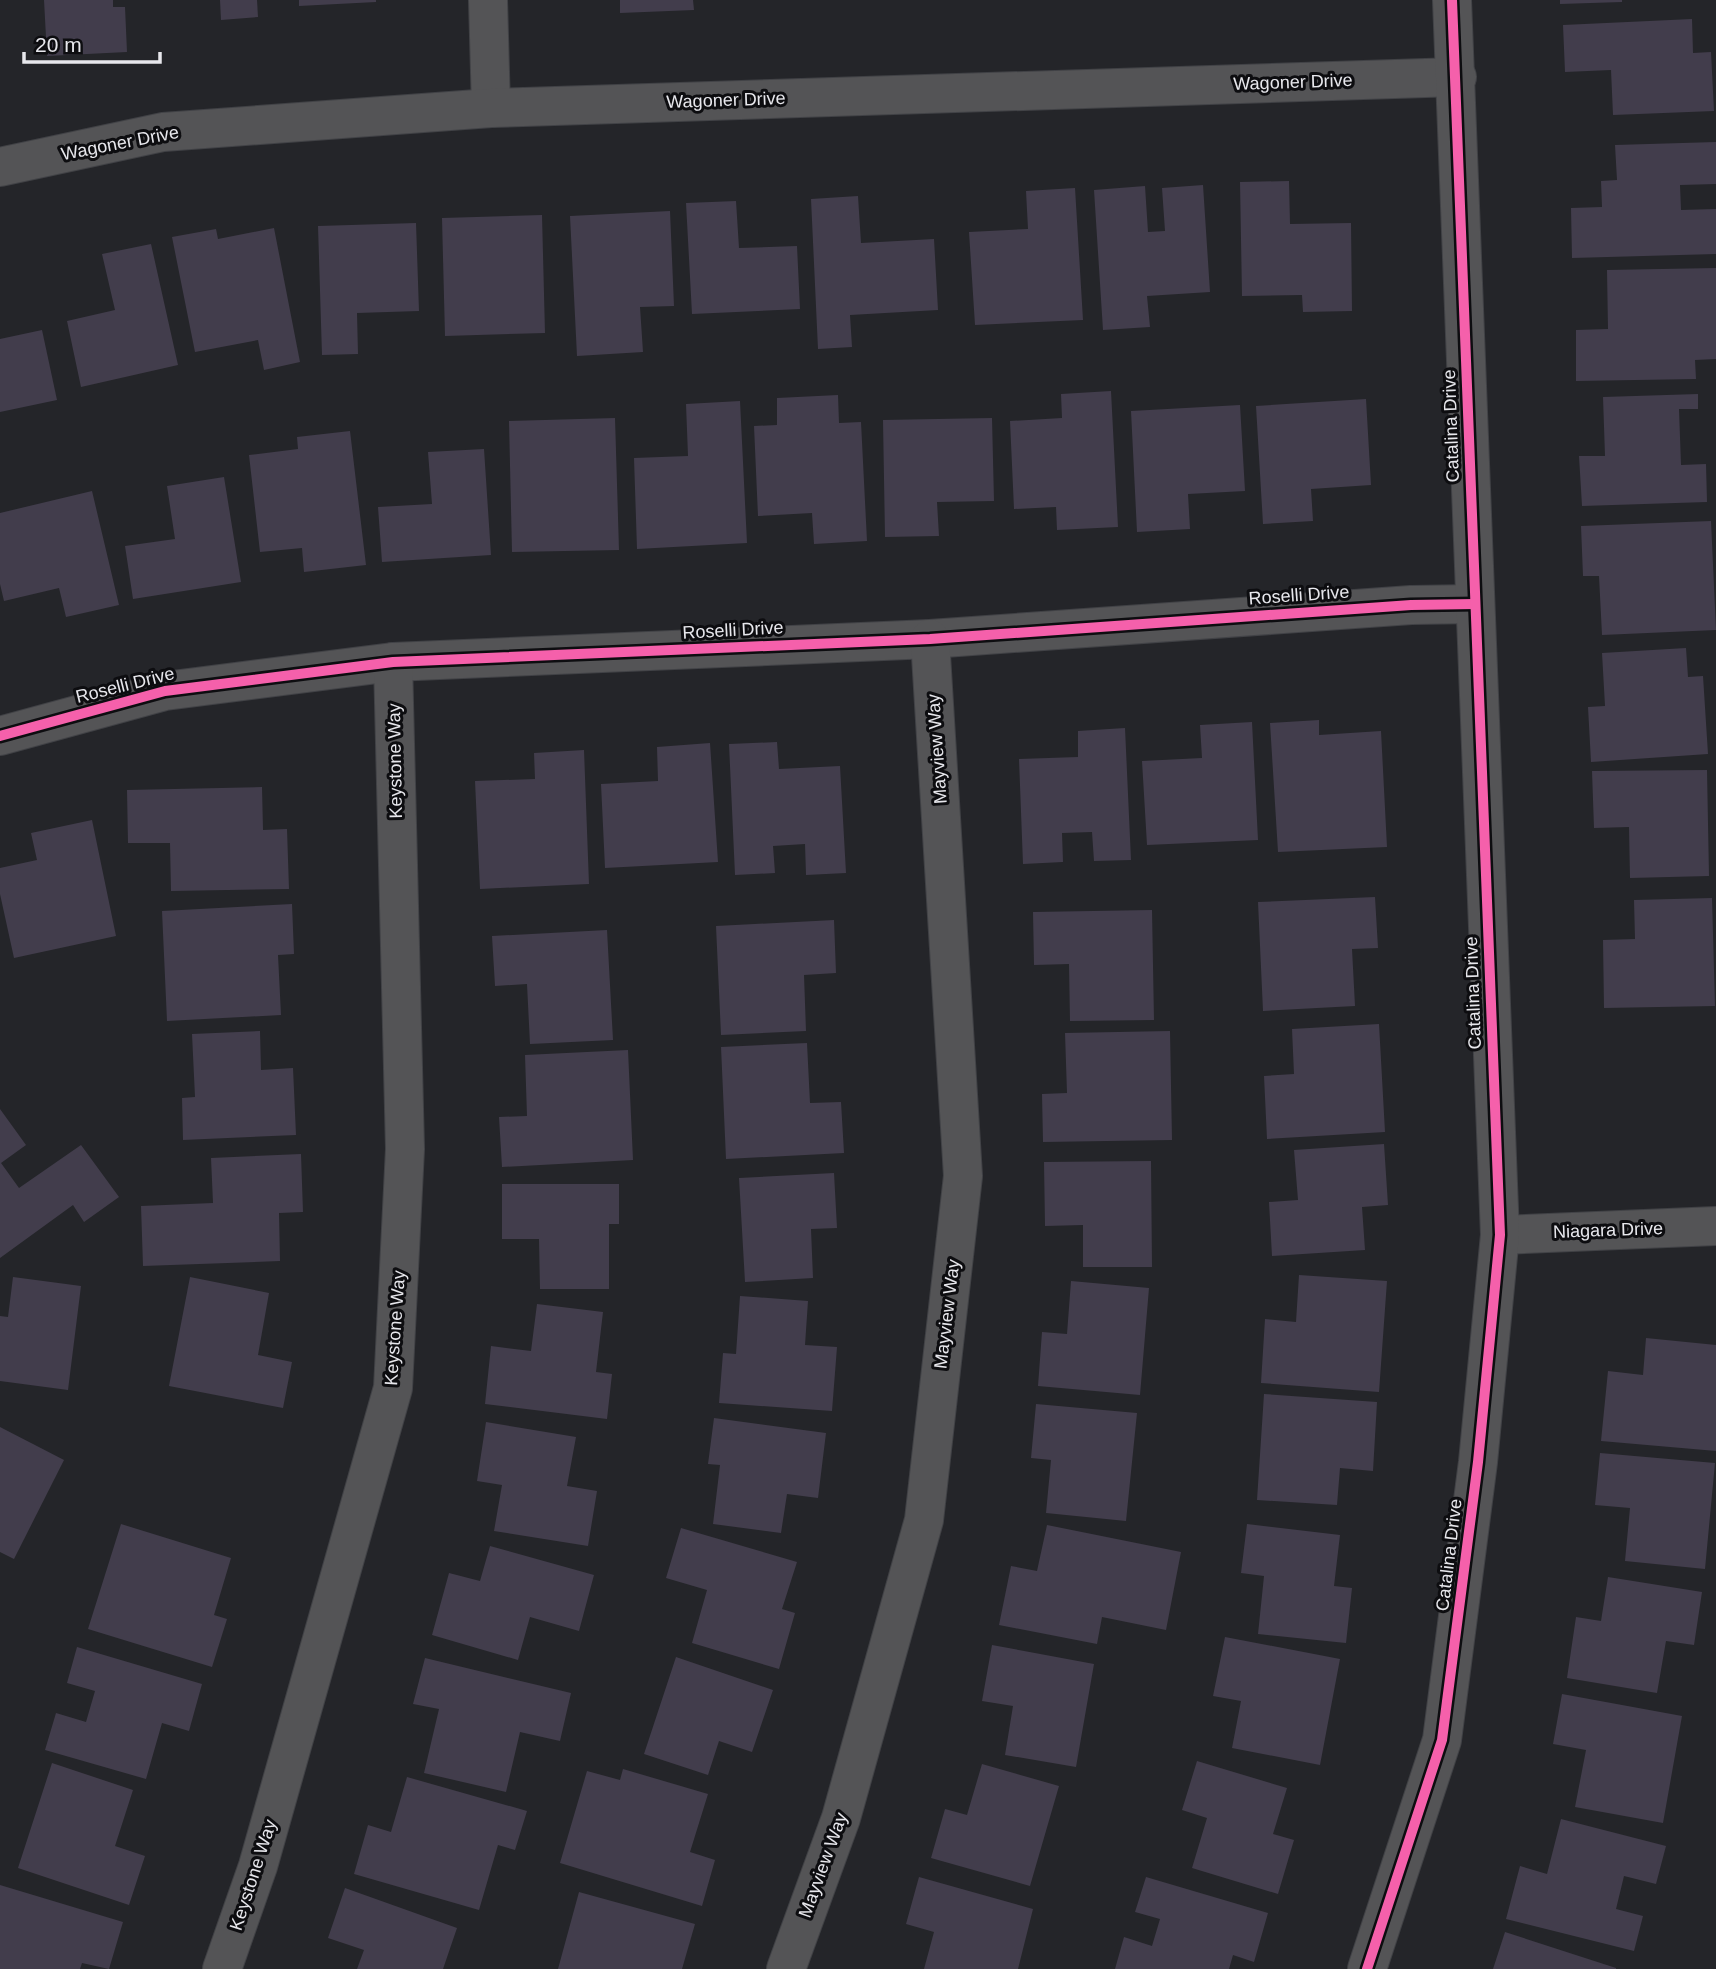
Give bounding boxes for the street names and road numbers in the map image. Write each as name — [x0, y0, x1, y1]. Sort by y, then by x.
street label: Wagoner Drive — [1233, 70, 1353, 94]
street label: Wagoner Drive — [666, 88, 786, 112]
street label: Wagoner Drive — [60, 122, 180, 164]
street label: Catalina Drive — [1439, 369, 1463, 483]
street label: Roselli Drive — [1248, 582, 1350, 608]
street label: Roselli Drive — [682, 617, 784, 643]
street label: Roselli Drive — [74, 663, 176, 707]
street label: Mayview Way — [923, 693, 951, 805]
street label: Keystone Way — [384, 703, 406, 819]
street label: Catalina Drive — [1461, 936, 1485, 1050]
street label: Niagara Drive — [1553, 1218, 1663, 1242]
street label: Mayview Way — [930, 1258, 964, 1370]
street label: Keystone Way — [381, 1270, 409, 1386]
street label: Catalina Drive — [1432, 1498, 1466, 1612]
street label: Mayview Way — [795, 1810, 851, 1920]
street label: Keystone Way — [226, 1817, 280, 1933]

